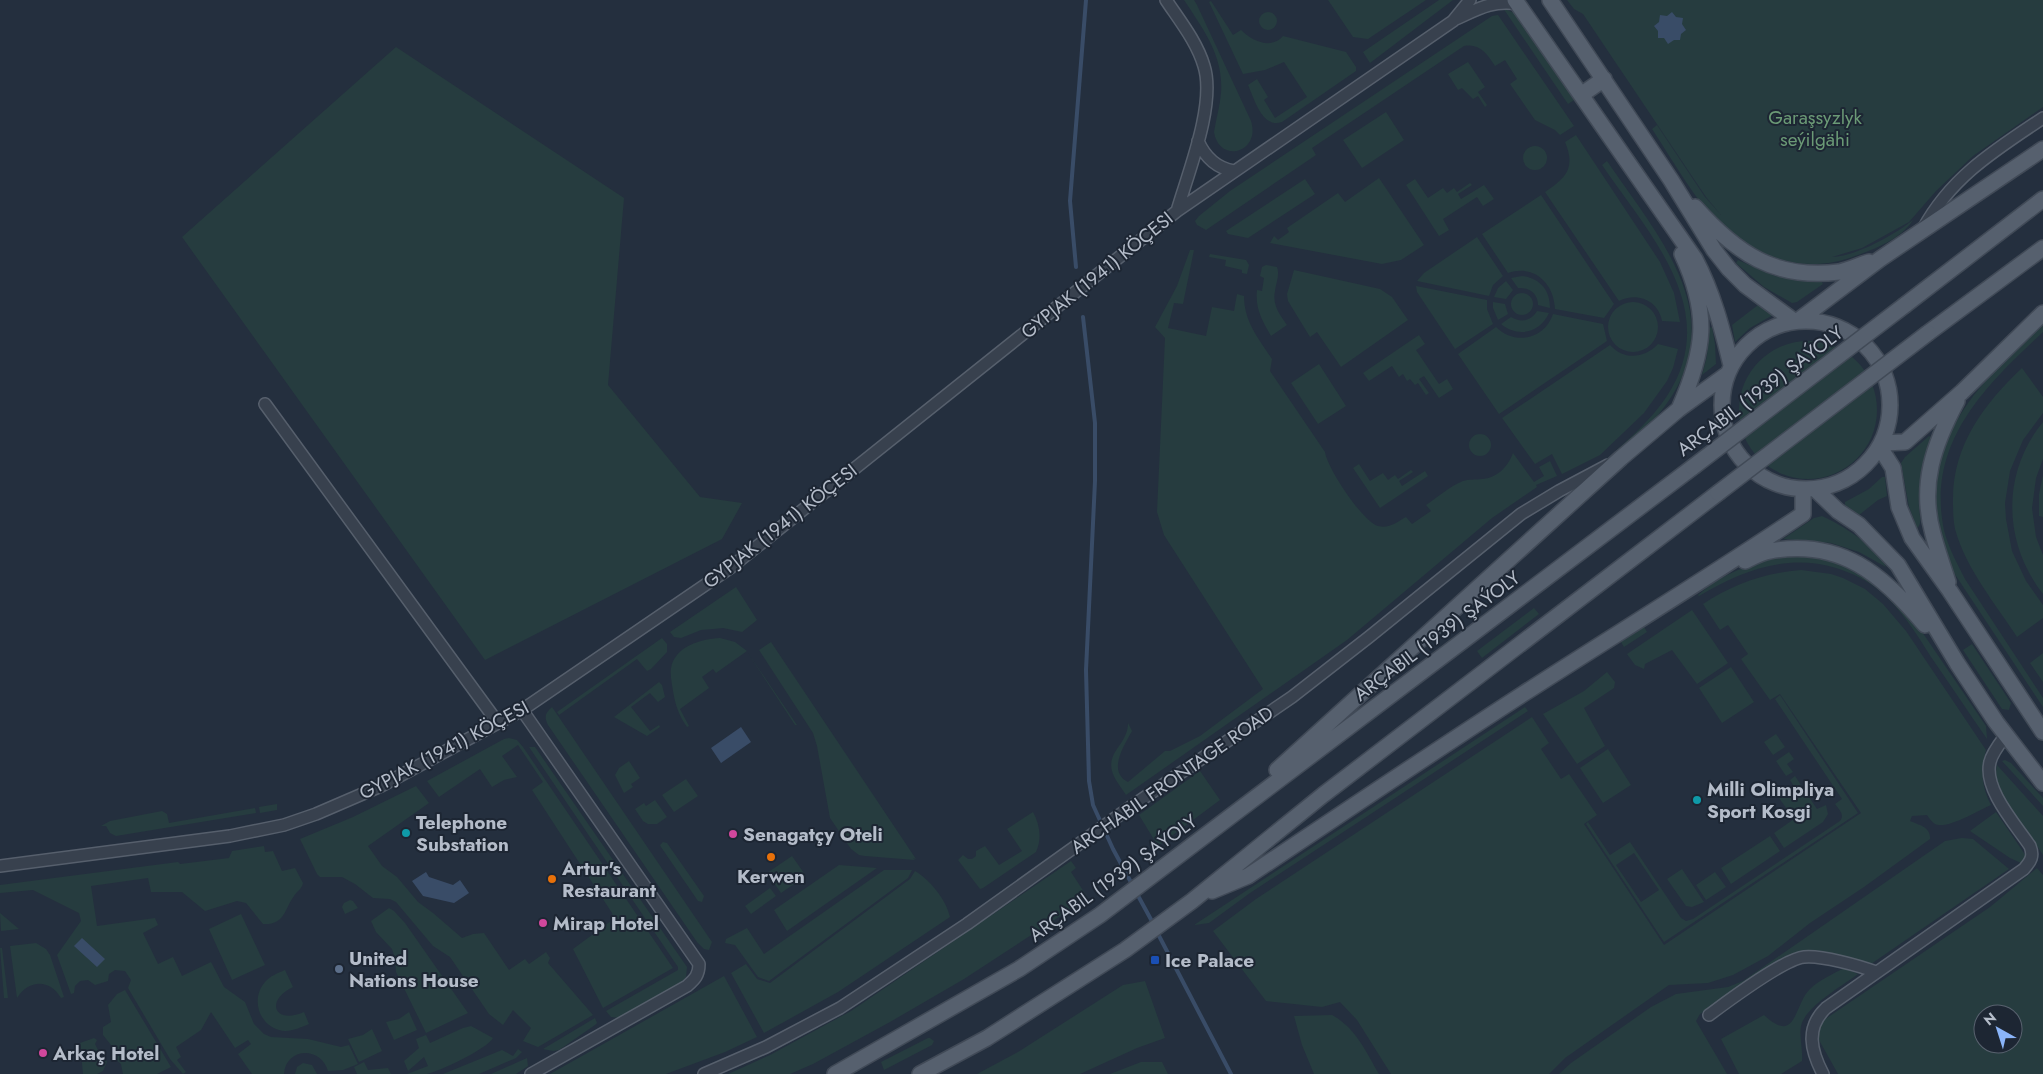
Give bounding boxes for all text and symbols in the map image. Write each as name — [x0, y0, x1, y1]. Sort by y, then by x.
park label: Garaşsyzlyk seýilgähi — [1768, 104, 1862, 153]
street label: GYPJAK (1941) KÖÇESI — [1015, 205, 1179, 345]
street label: ARÇABIL (1939) ŞAÝOLY — [1671, 319, 1849, 463]
street label: GYPJAK (1941) KÖÇESI — [697, 457, 863, 595]
street label: ARÇABIL (1939) ŞAÝOLY — [1348, 564, 1526, 708]
street label: GYPJAK (1941) KÖÇESI — [354, 694, 534, 806]
street label: ARCHABIL FRONTAGE ROAD — [1065, 699, 1279, 860]
place label: Milli Olimpliya Sport Kosgi — [1707, 776, 1834, 825]
marker: Milli Olimpliya Sport Kosgi — [1691, 794, 1703, 806]
street label: ARÇABIL (1939) ŞAÝOLY — [1023, 807, 1203, 948]
place label: Telephone Substation — [416, 809, 509, 858]
place label: Senagatçy Oteli — [743, 821, 883, 848]
marker: Telephone Substation — [400, 827, 412, 839]
marker: Senagatçy Oteli — [727, 828, 739, 840]
marker: Kerwen — [765, 851, 777, 863]
place label: Artur's Restaurant — [561, 855, 656, 904]
place label: Kerwen — [737, 863, 805, 890]
marker: Artur's Restaurant — [546, 873, 558, 885]
place label: Mirap Hotel — [553, 910, 659, 937]
marker: Mirap Hotel — [537, 917, 549, 929]
place label: United Nations House — [349, 945, 479, 994]
place label: Ice Palace — [1165, 947, 1254, 974]
marker: Ice Palace — [1149, 954, 1161, 966]
marker: United Nations House — [333, 963, 345, 975]
north arrow — [1973, 1004, 2023, 1054]
text: N — [1979, 1008, 2000, 1030]
place label: Arkaç Hotel — [52, 1040, 159, 1067]
marker: Arkaç Hotel — [37, 1047, 49, 1059]

